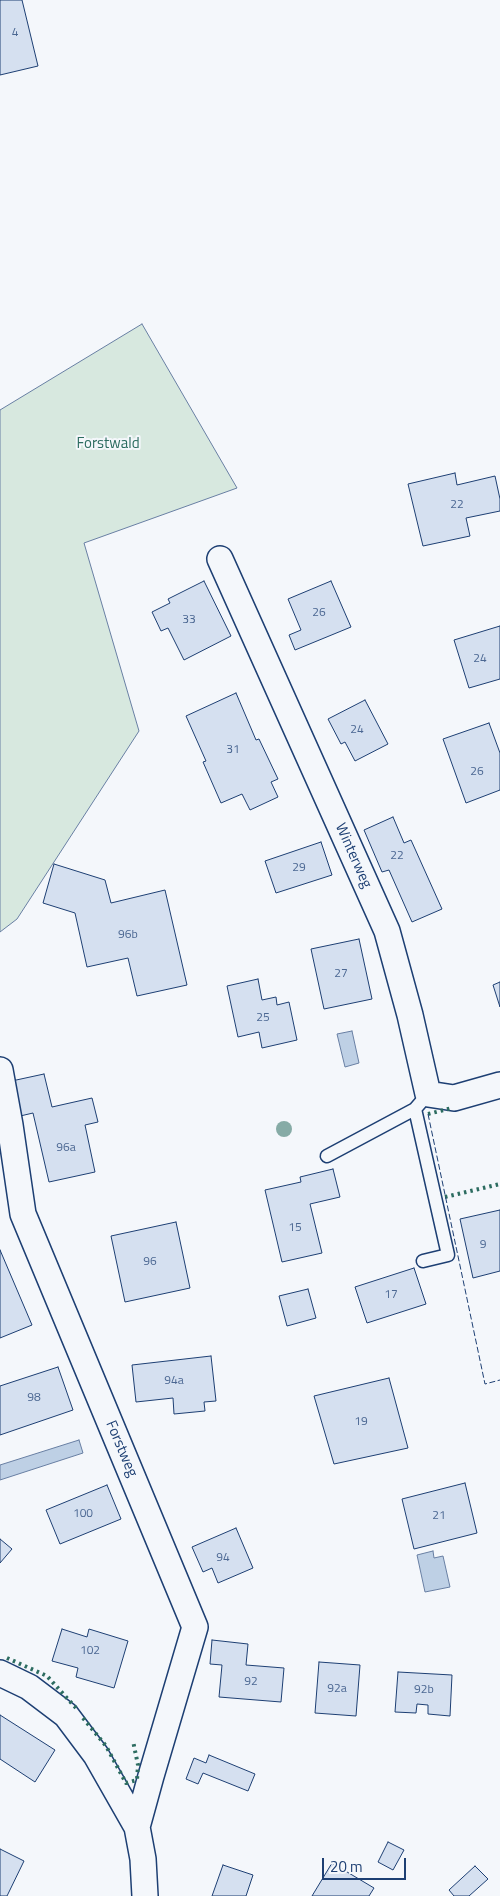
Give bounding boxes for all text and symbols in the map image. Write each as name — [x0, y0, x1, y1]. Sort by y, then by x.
house number: 4 — [12, 26, 18, 40]
park label: Forstwald — [76, 435, 140, 453]
house number: 22 — [450, 498, 464, 512]
house number: 26 — [312, 606, 326, 620]
house number: 33 — [182, 613, 196, 627]
house number: 24 — [473, 652, 487, 666]
house number: 24 — [350, 723, 364, 737]
house number: 31 — [226, 743, 240, 757]
house number: 26 — [470, 765, 484, 779]
street label: Winterweg — [331, 821, 375, 891]
house number: 22 — [390, 849, 404, 863]
house number: 29 — [292, 861, 306, 875]
house number: 96b — [118, 928, 138, 942]
house number: 27 — [334, 967, 348, 981]
house number: 25 — [256, 1011, 270, 1025]
house number: 96a — [56, 1141, 76, 1155]
house number: 15 — [288, 1221, 302, 1235]
house number: 9 — [480, 1238, 486, 1252]
house number: 96 — [143, 1255, 157, 1269]
house number: 17 — [384, 1288, 398, 1302]
house number: 94a — [164, 1374, 184, 1388]
house number: 98 — [27, 1391, 41, 1405]
house number: 19 — [354, 1415, 368, 1429]
street label: Forstweg — [101, 1418, 141, 1480]
house number: 100 — [73, 1507, 93, 1521]
house number: 21 — [432, 1509, 446, 1523]
house number: 94 — [216, 1551, 230, 1565]
house number: 102 — [80, 1644, 100, 1658]
house number: 92 — [244, 1675, 258, 1689]
house number: 92a — [327, 1682, 347, 1696]
house number: 92b — [414, 1683, 434, 1697]
scale bar — [325, 1848, 409, 1880]
text: 20 m — [330, 1855, 363, 1878]

